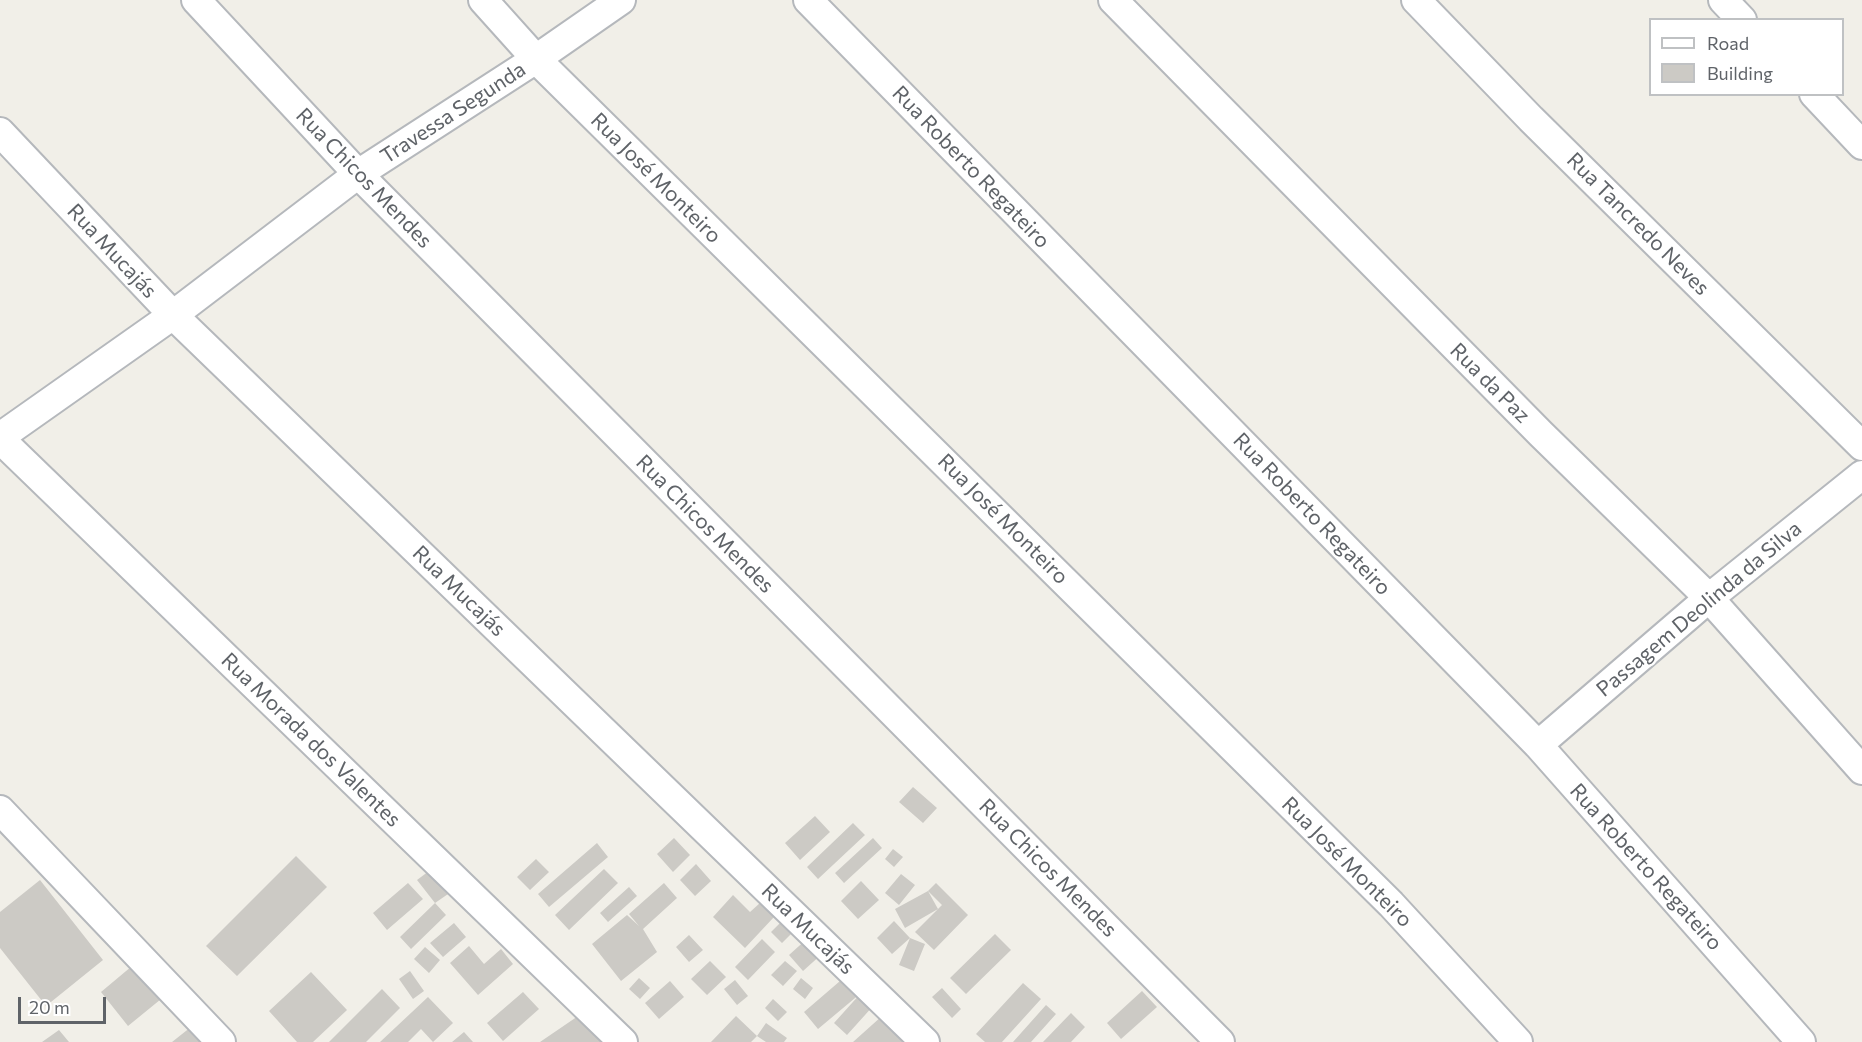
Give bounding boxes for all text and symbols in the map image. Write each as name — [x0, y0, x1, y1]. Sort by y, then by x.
legend — [1649, 18, 1844, 96]
text: Road — [1707, 32, 1749, 54]
street label: Travessa Segunda — [376, 57, 530, 169]
text: Building — [1707, 62, 1773, 84]
street label: Rua Roberto Regateiro — [887, 81, 1055, 253]
street label: Rua Chicos Mendes — [291, 103, 437, 253]
street label: Rua José Monteiro — [586, 108, 726, 248]
street label: Rua Tancredo Neves — [1561, 147, 1715, 301]
street label: Rua Mucajás — [62, 199, 162, 303]
street label: Rua da Paz — [1445, 338, 1535, 428]
street label: Rua Roberto Regateiro — [1228, 428, 1396, 600]
street label: Rua José Monteiro — [933, 449, 1073, 589]
street label: Rua Chicos Mendes — [631, 450, 779, 598]
street label: Passagem Deolinda da Silva — [1591, 516, 1807, 702]
street label: Rua Mucajás — [407, 540, 511, 642]
street label: Rua Morada dos Valentes — [216, 648, 406, 832]
street label: Rua Roberto Regateiro — [1564, 778, 1728, 956]
street label: Rua José Monteiro — [1277, 792, 1417, 932]
street label: Rua Chicos Mendes — [974, 794, 1122, 942]
street label: Rua Mucajás — [756, 878, 860, 980]
scale bar — [21, 985, 110, 1023]
text: 20 m — [29, 996, 70, 1018]

